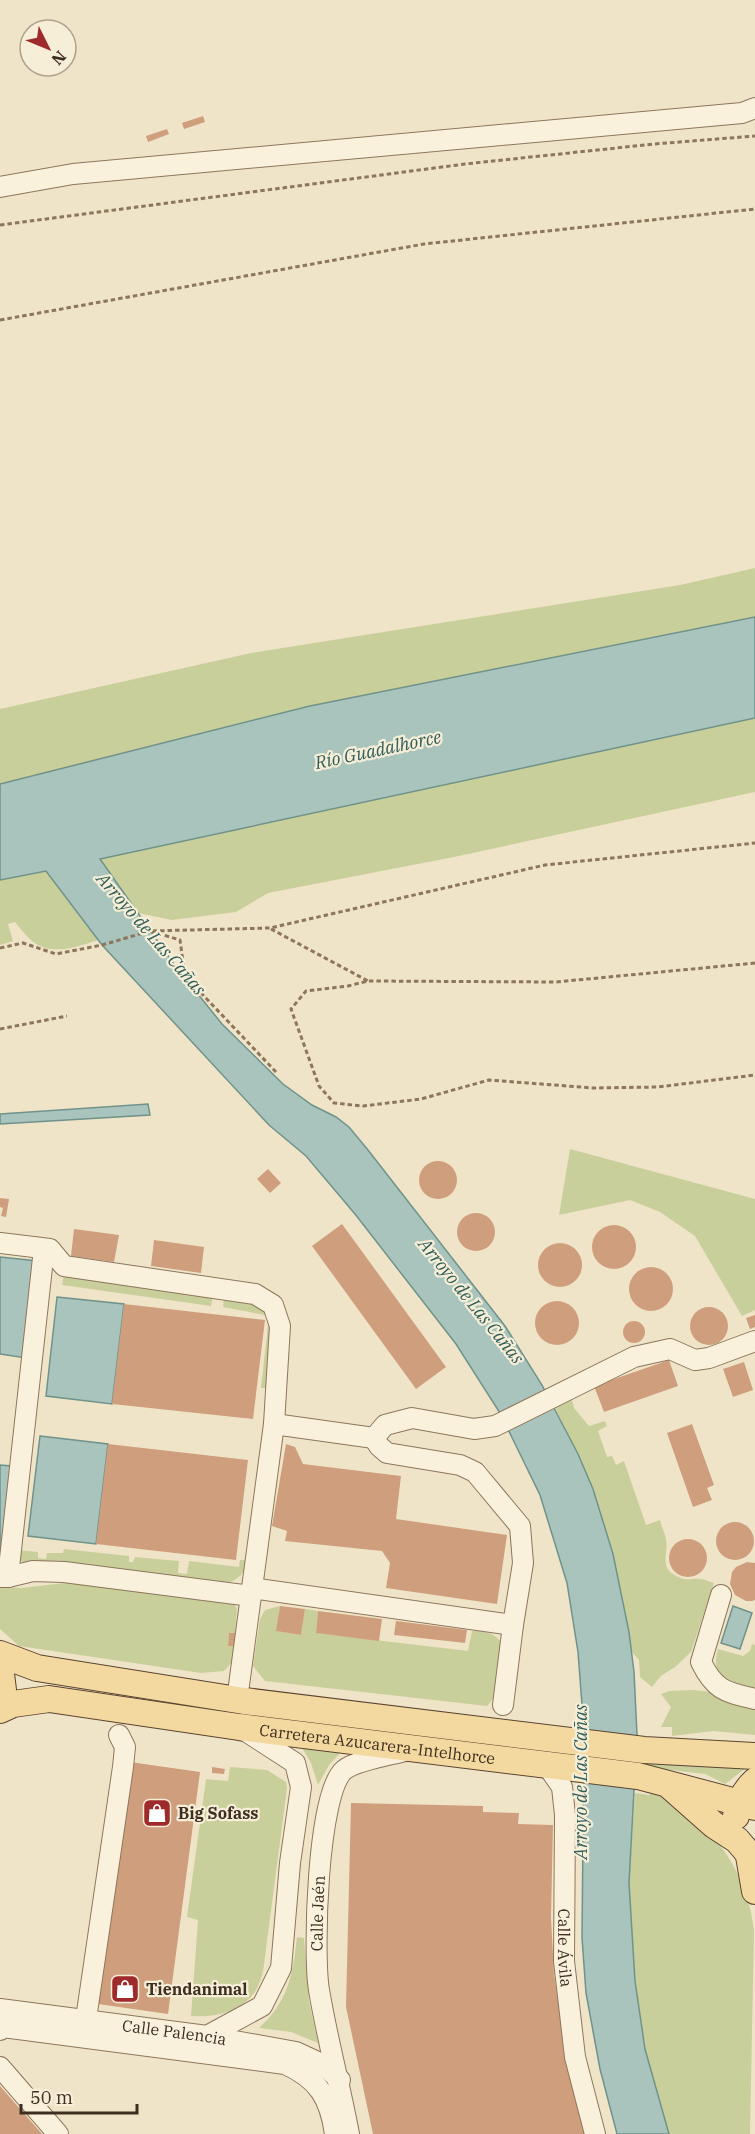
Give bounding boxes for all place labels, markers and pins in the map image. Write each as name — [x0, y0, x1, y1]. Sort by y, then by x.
shop icon: Big Sofass — [141, 1797, 173, 1829]
place label: Big Sofass — [178, 1803, 258, 1823]
shop icon: Tiendanimal — [109, 1973, 141, 2005]
place label: Tiendanimal — [146, 1979, 247, 1999]

